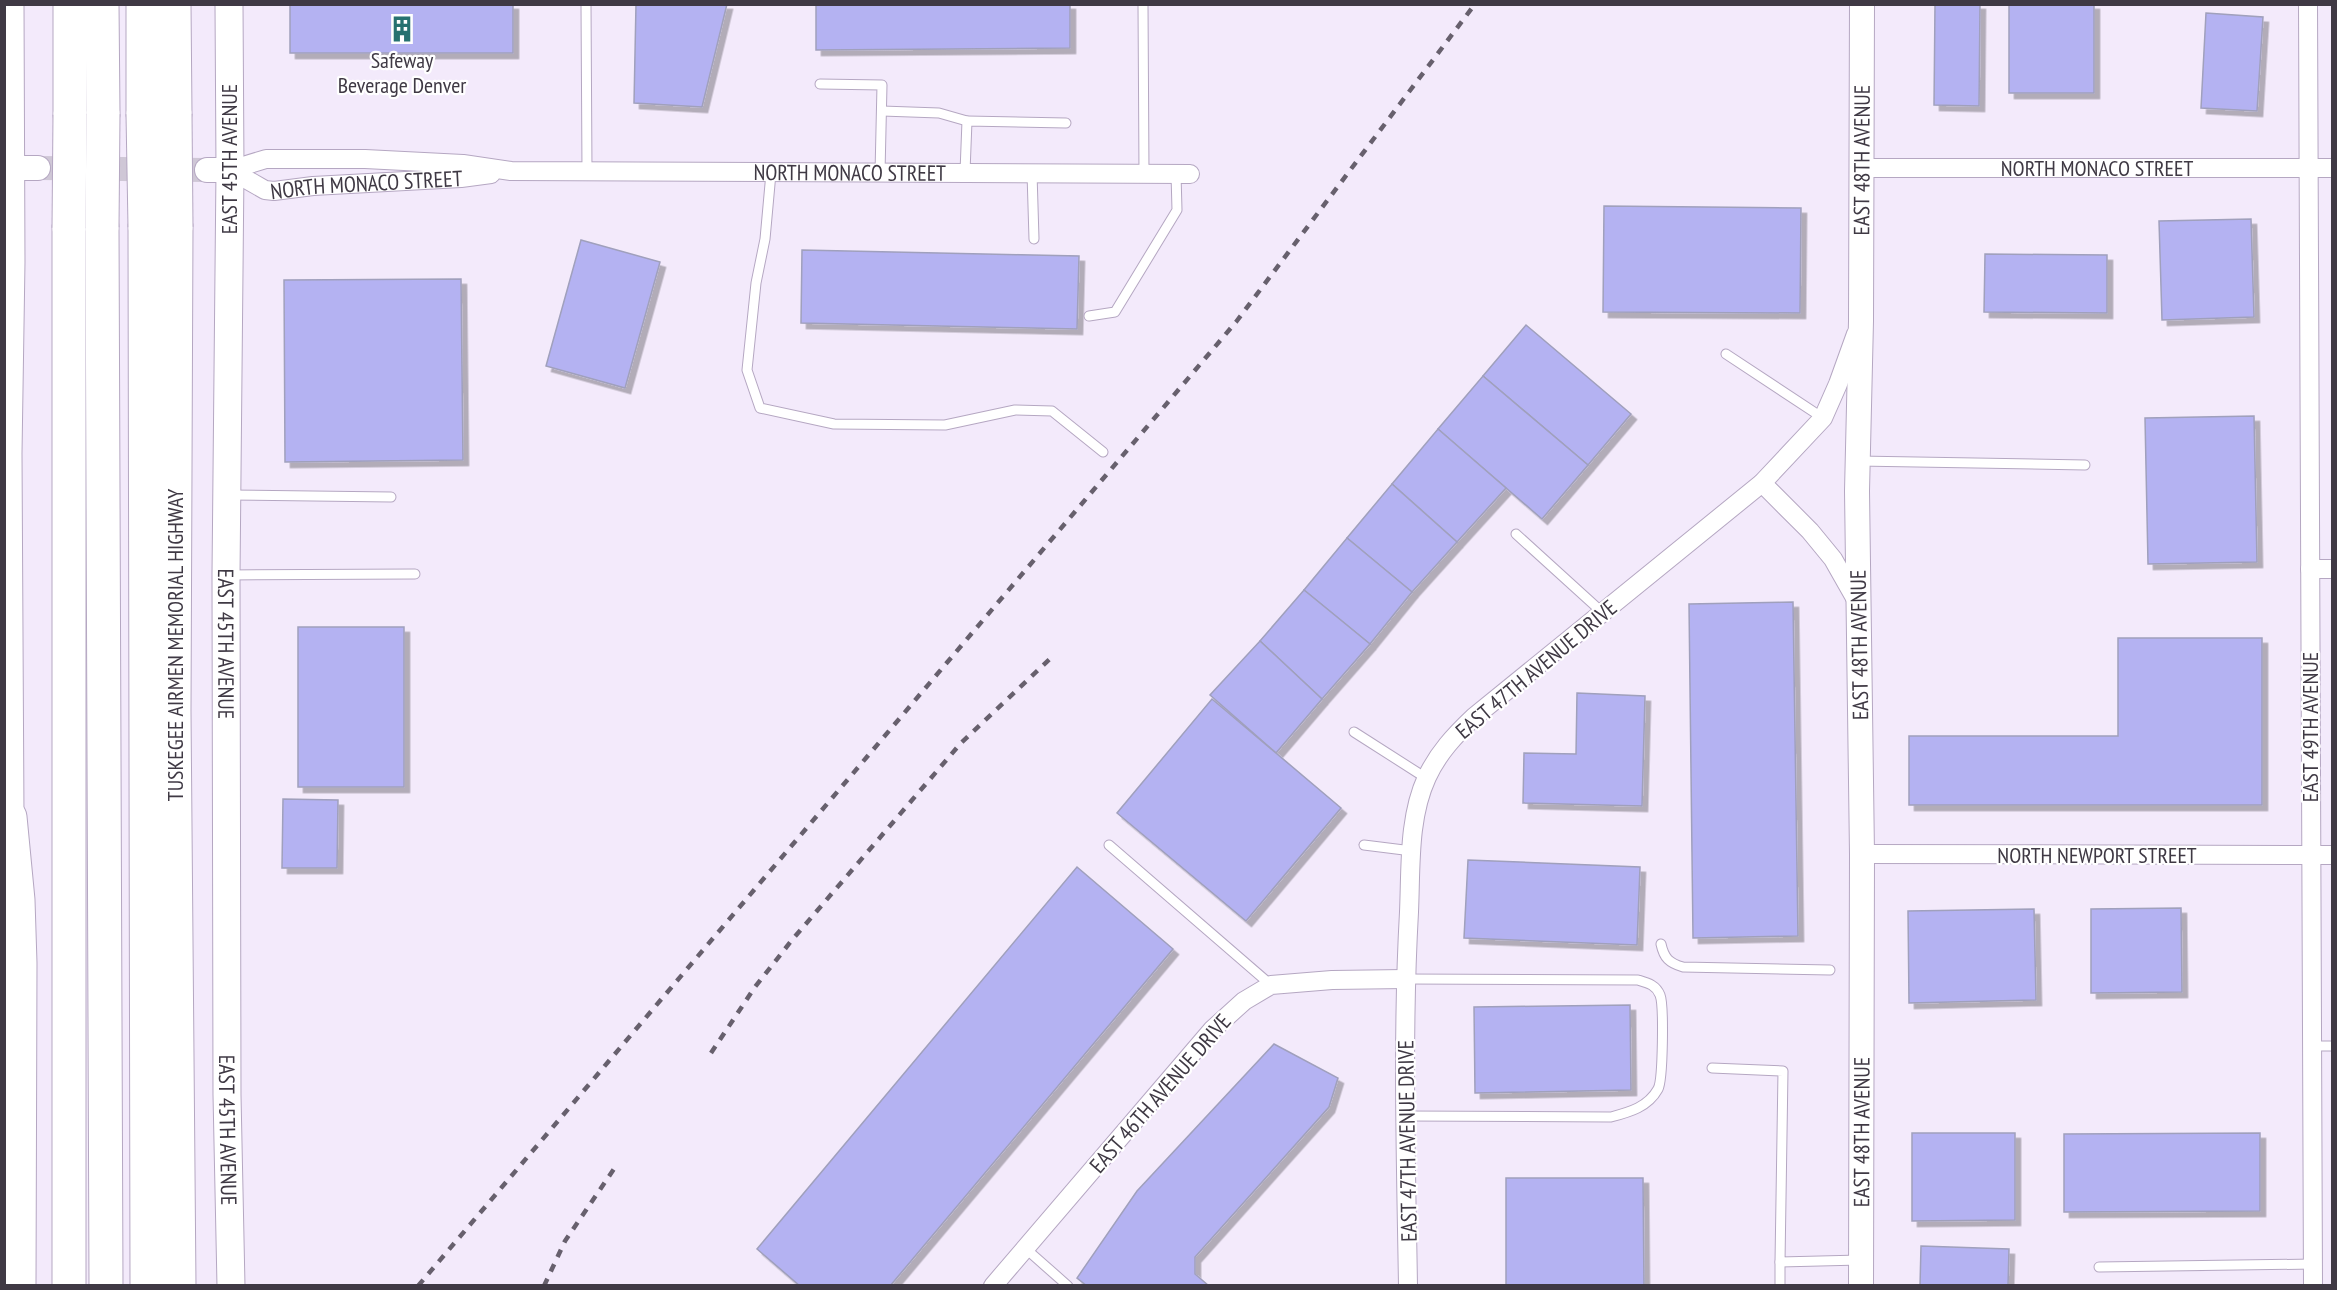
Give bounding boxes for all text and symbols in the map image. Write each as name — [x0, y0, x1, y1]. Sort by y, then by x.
building icon: Safeway Beverage Denver — [387, 14, 417, 44]
place label: Safeway Beverage Denver — [338, 46, 466, 99]
street label: EAST 45TH AVENUE — [215, 84, 243, 234]
street label: EAST 48TH AVENUE — [1847, 85, 1876, 235]
street label: NORTH MONACO STREET — [2001, 154, 2193, 182]
street label: NORTH MONACO STREET — [753, 158, 946, 187]
street label: NORTH MONACO STREET — [269, 164, 463, 205]
street label: TUSKEGEE AIRMEN MEMORIAL HIGHWAY — [161, 489, 189, 801]
street label: EAST 45TH AVENUE — [212, 569, 240, 719]
street label: EAST 48TH AVENUE — [1844, 570, 1874, 720]
street label: EAST 47TH AVENUE DRIVE — [1450, 593, 1622, 745]
street label: EAST 49TH AVENUE — [2296, 652, 2324, 802]
street label: NORTH NEWPORT STREET — [1997, 841, 2197, 869]
street label: EAST 46TH AVENUE DRIVE — [1083, 1008, 1237, 1178]
street label: EAST 47TH AVENUE DRIVE — [1391, 1040, 1423, 1242]
street label: EAST 45TH AVENUE — [213, 1055, 243, 1206]
street label: EAST 48TH AVENUE — [1847, 1057, 1876, 1207]

